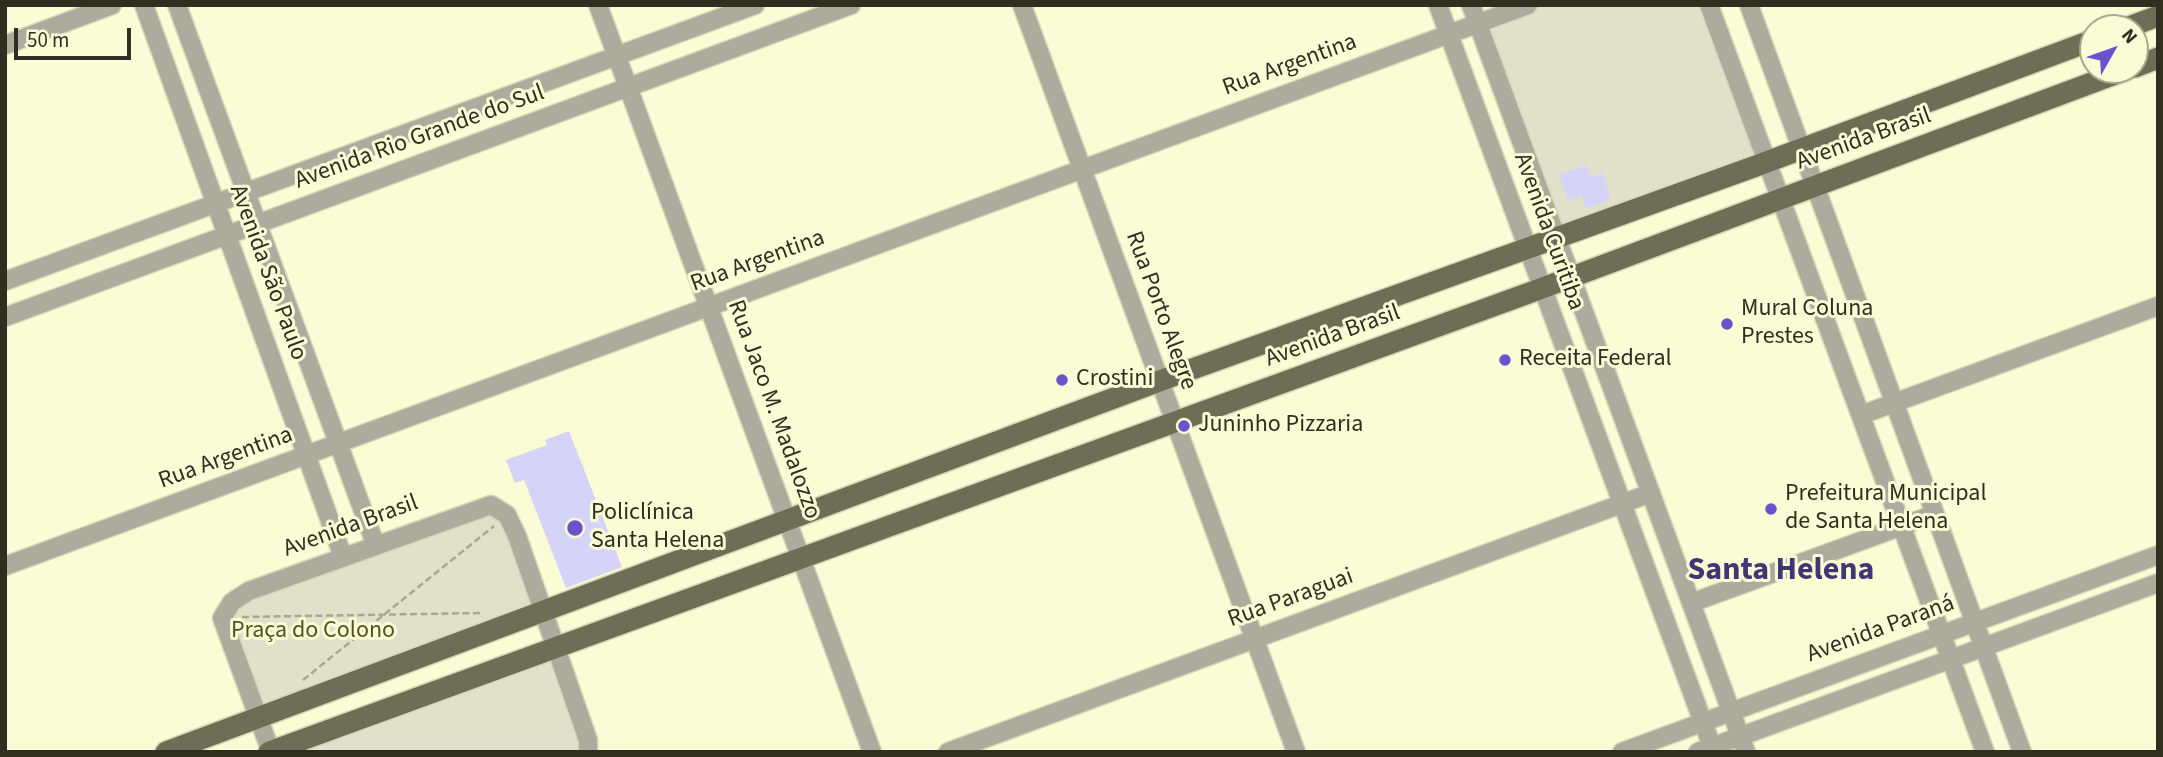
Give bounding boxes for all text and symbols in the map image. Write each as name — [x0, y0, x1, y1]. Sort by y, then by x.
scale bar — [18, 14, 135, 58]
north arrow — [2079, 14, 2149, 84]
text: N — [2115, 23, 2143, 50]
text: 50 m — [27, 25, 69, 55]
street label: Rua Argentina — [1219, 28, 1361, 104]
street label: Avenida Rio Grande do Sul — [291, 79, 549, 197]
street label: Avenida Brasil — [1793, 102, 1935, 178]
street label: Avenida Curitiba — [1506, 150, 1590, 314]
street label: Avenida São Paulo — [222, 181, 312, 365]
street label: Rua Argentina — [687, 224, 829, 300]
street label: Rua Porto Alegre — [1118, 228, 1202, 394]
place label: Mural Coluna Prestes — [1741, 296, 1873, 352]
street label: Rua Jaco M. Madalozzo — [720, 297, 826, 523]
street label: Avenida Brasil — [1262, 299, 1404, 375]
marker: Mural Coluna Prestes — [1719, 316, 1735, 332]
place label: Receita Federal — [1519, 346, 1672, 374]
marker: Receita Federal — [1497, 352, 1513, 368]
place label: Crostini — [1076, 366, 1153, 394]
marker: Crostini — [1054, 372, 1070, 388]
place label: Juninho Pizzaria — [1198, 412, 1363, 440]
marker: Juninho Pizzaria — [1176, 418, 1192, 434]
street label: Rua Argentina — [155, 421, 297, 497]
place label: Prefeitura Municipal de Santa Helena — [1785, 481, 1987, 537]
street label: Avenida Brasil — [280, 489, 422, 565]
place label: Policlínica Santa Helena — [591, 500, 724, 556]
marker: Prefeitura Municipal de Santa Helena — [1763, 501, 1779, 517]
marker: Policlínica Santa Helena — [565, 518, 585, 538]
district label: Santa Helena — [1688, 553, 1874, 591]
street label: Rua Paraguai — [1224, 563, 1358, 635]
street label: Avenida Paraná — [1803, 590, 1959, 670]
park label: Praça do Colono — [231, 618, 395, 646]

